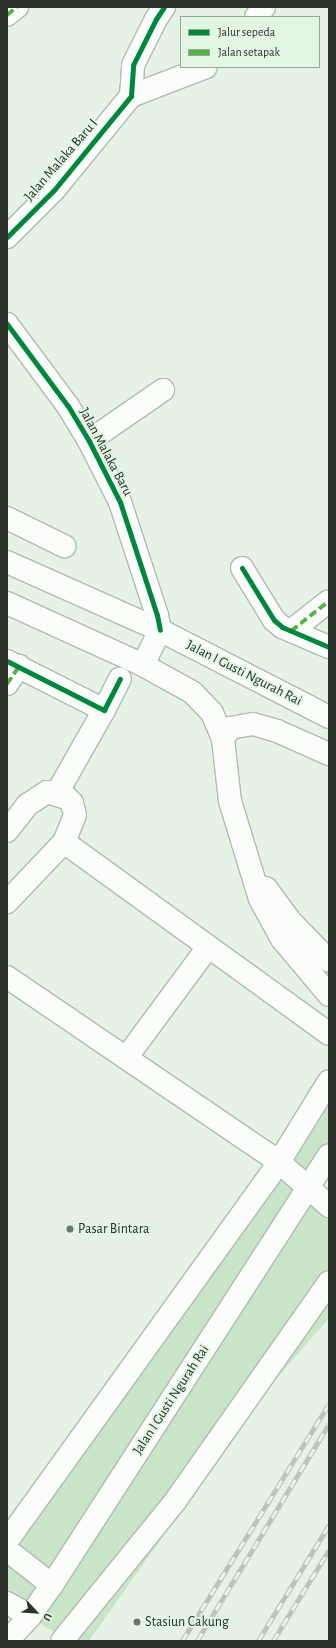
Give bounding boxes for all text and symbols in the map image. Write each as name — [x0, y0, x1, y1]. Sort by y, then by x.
legend — [180, 16, 320, 68]
text: Jalur sepeda — [218, 26, 275, 38]
text: Jalan setapak — [218, 46, 280, 58]
street label: Jalan Malaka Baru I — [21, 115, 101, 205]
street label: Jalan Malaka Baru — [76, 405, 136, 499]
street label: Jalan I Gusti Ngurah Rai — [183, 637, 305, 709]
place label: Pasar Bintara — [78, 1221, 149, 1237]
marker: Pasar Bintara — [65, 1224, 75, 1234]
street label: Jalan I Gusti Ngurah Rai — [129, 1342, 213, 1458]
north arrow — [16, 1592, 56, 1632]
text: U — [41, 1612, 54, 1623]
place label: Stasiun Cakung — [145, 1614, 229, 1630]
marker: Stasiun Cakung — [132, 1617, 142, 1627]

